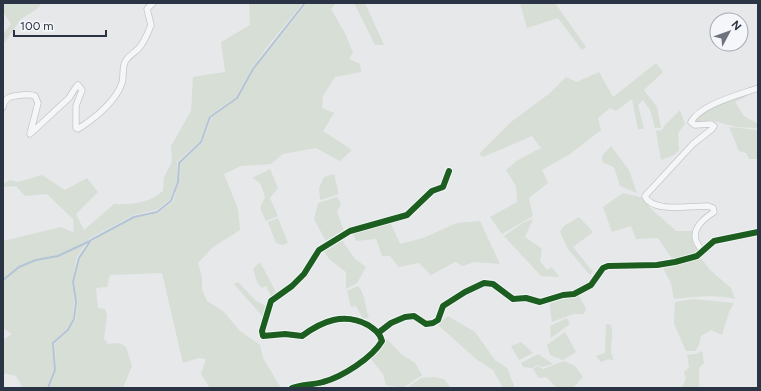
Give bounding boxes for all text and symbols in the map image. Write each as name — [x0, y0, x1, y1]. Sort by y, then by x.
scale bar — [14, 12, 106, 38]
north arrow — [709, 12, 749, 52]
text: N — [728, 18, 744, 33]
text: 100 m — [20, 19, 54, 33]

